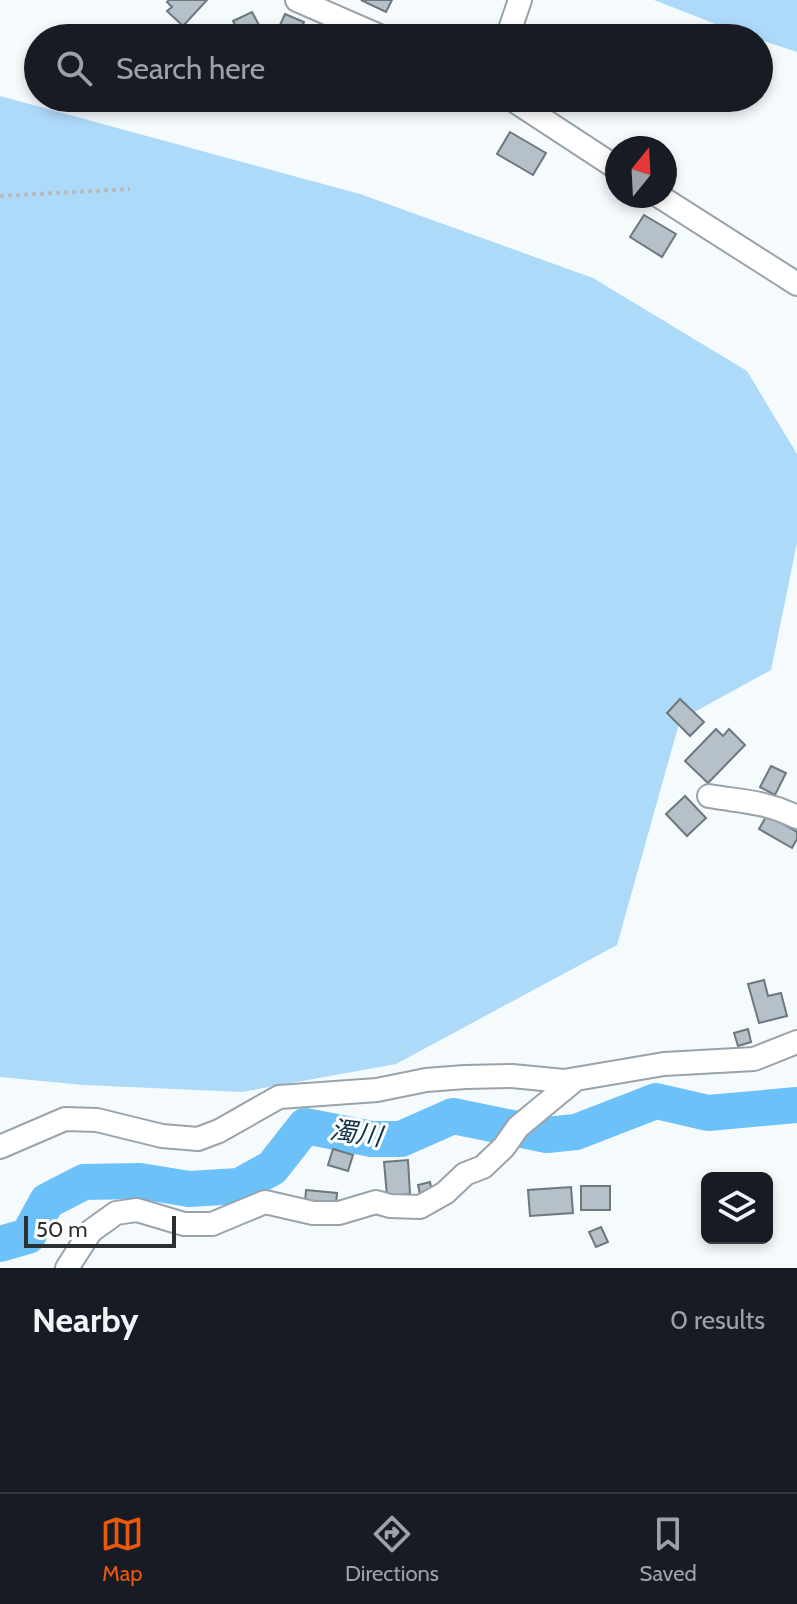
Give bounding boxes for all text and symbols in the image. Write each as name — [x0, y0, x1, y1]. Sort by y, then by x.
search box — [24, 24, 773, 112]
icon: search — [52, 46, 96, 90]
text: Search here — [116, 50, 265, 87]
north arrow — [605, 136, 677, 208]
water label: 濁川 — [328, 1114, 387, 1153]
map controls — [701, 1172, 773, 1244]
button: layers — [701, 1172, 773, 1244]
scale bar — [24, 1212, 176, 1248]
text: 50 m — [36, 1216, 88, 1243]
text: Nearby — [32, 1299, 139, 1341]
text: 0 results — [670, 1304, 765, 1336]
tab: Map — [100, 1512, 144, 1587]
tab: Directions — [345, 1512, 439, 1587]
tab: Saved — [640, 1512, 697, 1587]

